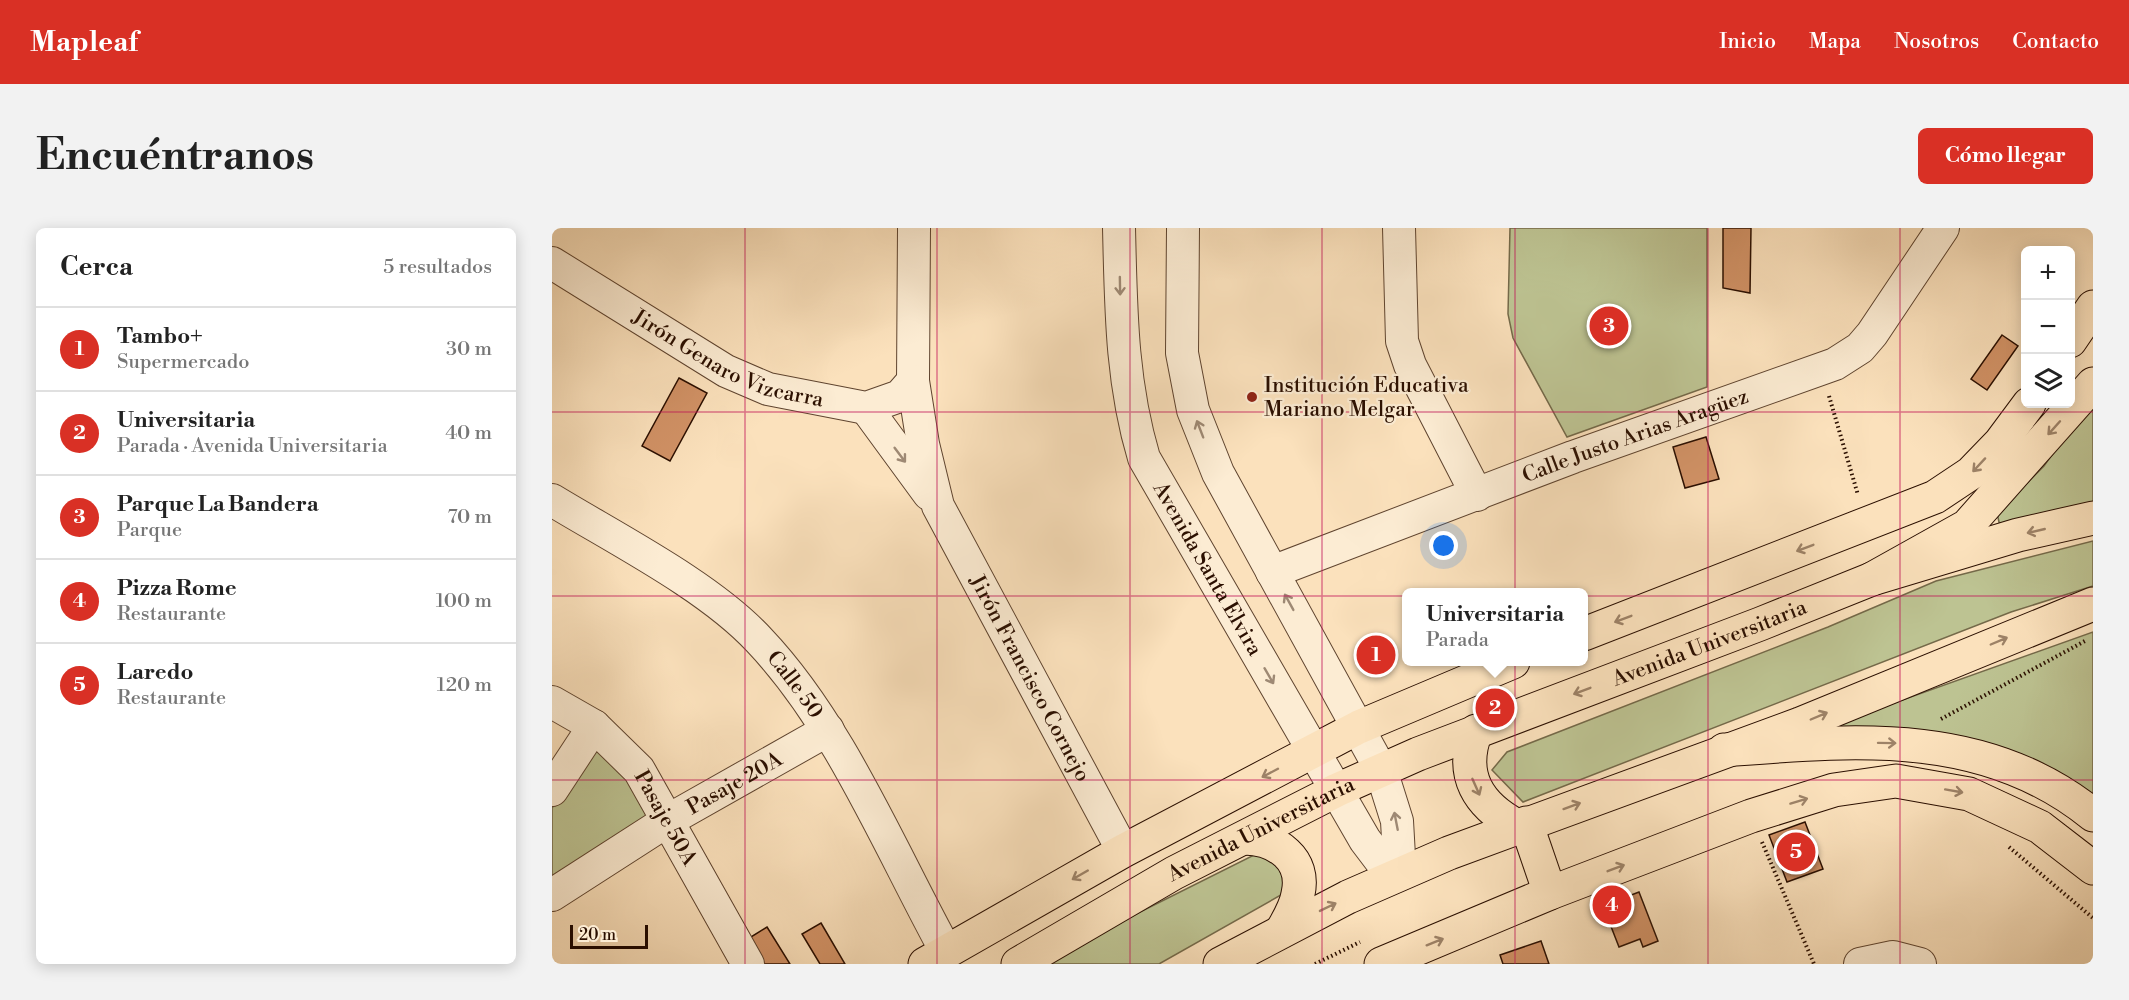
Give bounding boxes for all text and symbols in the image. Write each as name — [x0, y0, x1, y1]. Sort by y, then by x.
text: Mapleaf — [30, 25, 138, 60]
text: Inicio — [1719, 29, 1776, 55]
text: Mapa — [1809, 29, 1861, 55]
text: Nosotros — [1894, 29, 1979, 55]
text: Contacto — [2012, 29, 2099, 55]
button: Cómo llegar — [1918, 128, 2093, 184]
text: Encuéntranos — [36, 130, 314, 183]
map controls — [2021, 246, 2075, 408]
button: + — [2021, 246, 2075, 300]
text: Cerca — [60, 251, 133, 283]
text: 5 resultados — [383, 255, 492, 280]
one-way arrow — [1115, 276, 1126, 296]
button: − — [2021, 300, 2075, 354]
street label: Jirón Genaro Vizcarra — [626, 304, 826, 414]
pin: 3 — [1590, 304, 1628, 348]
text: Tambo+ — [117, 323, 203, 350]
text: 1 — [75, 337, 84, 362]
text: 30 m — [446, 337, 492, 362]
text: Supermercado — [117, 350, 249, 375]
button: layers — [2021, 354, 2075, 408]
place label: Institución Educativa Mariano Melgar — [1264, 373, 1469, 423]
street label: Calle Justo Arias Aragüez — [1519, 384, 1752, 489]
marker: Institución Educativa Mariano Melgar — [1245, 390, 1259, 404]
text: Universitaria — [117, 407, 255, 434]
one-way arrow — [1194, 420, 1205, 439]
one-way arrow — [2047, 420, 2061, 435]
text: 2 — [73, 421, 86, 446]
text: 40 m — [445, 421, 492, 446]
text: Parada · Avenida Universitaria — [117, 434, 388, 459]
one-way arrow — [894, 447, 907, 463]
one-way arrow — [1973, 457, 1987, 472]
street label: Avenida Santa Elvira — [1146, 477, 1268, 661]
text: Parque La Bandera — [117, 491, 319, 518]
text: 3 — [73, 505, 86, 530]
text: 70 m — [448, 505, 492, 530]
text: Parque — [117, 518, 182, 543]
one-way arrow — [2027, 526, 2046, 537]
your location — [1429, 531, 1458, 560]
one-way arrow — [1796, 543, 1814, 554]
street label: Jirón Francisco Cornejo — [963, 570, 1095, 787]
text: Pizza Rome — [117, 575, 237, 602]
popup — [1402, 588, 1588, 666]
text: 4 — [73, 589, 86, 614]
text: 100 m — [436, 589, 492, 614]
one-way arrow — [1283, 594, 1294, 612]
street label: Avenida Universitaria — [1608, 594, 1811, 693]
text: Universitaria — [1426, 601, 1564, 628]
text: Restaurante — [117, 602, 226, 627]
one-way arrow — [1614, 614, 1633, 625]
text: Parada — [1426, 628, 1489, 653]
pin: 1 — [1356, 632, 1396, 678]
one-way arrow — [1989, 635, 2007, 646]
street label: Calle 50 — [761, 646, 828, 724]
text: Laredo — [117, 659, 194, 686]
one-way arrow — [1264, 668, 1276, 685]
text: 5 — [73, 673, 86, 698]
text: 120 m — [437, 673, 492, 698]
text: Restaurante — [117, 686, 226, 711]
pin: 2 — [1476, 686, 1514, 730]
one-way arrow — [1573, 687, 1592, 698]
one-way arrow — [1809, 710, 1827, 721]
one-way arrow — [1877, 737, 1897, 749]
street label: Pasaje 20A — [682, 746, 788, 821]
street label: Pasaje 50A — [628, 766, 702, 871]
one-way arrow — [1262, 767, 1279, 779]
street label: Avenida Universitaria — [1163, 772, 1359, 889]
one-way arrow — [1471, 778, 1482, 796]
one-way arrow — [1944, 786, 1963, 797]
one-way arrow — [1789, 795, 1808, 806]
one-way arrow — [1562, 800, 1580, 811]
one-way arrow — [1390, 811, 1401, 831]
pin: 5 — [1776, 830, 1816, 874]
one-way arrow — [1606, 862, 1624, 873]
one-way arrow — [1072, 869, 1089, 881]
pin: 4 — [1592, 882, 1632, 928]
one-way arrow — [1318, 901, 1336, 913]
scale bar — [570, 922, 648, 950]
text: 20 m — [579, 925, 616, 945]
one-way arrow — [1426, 936, 1444, 947]

